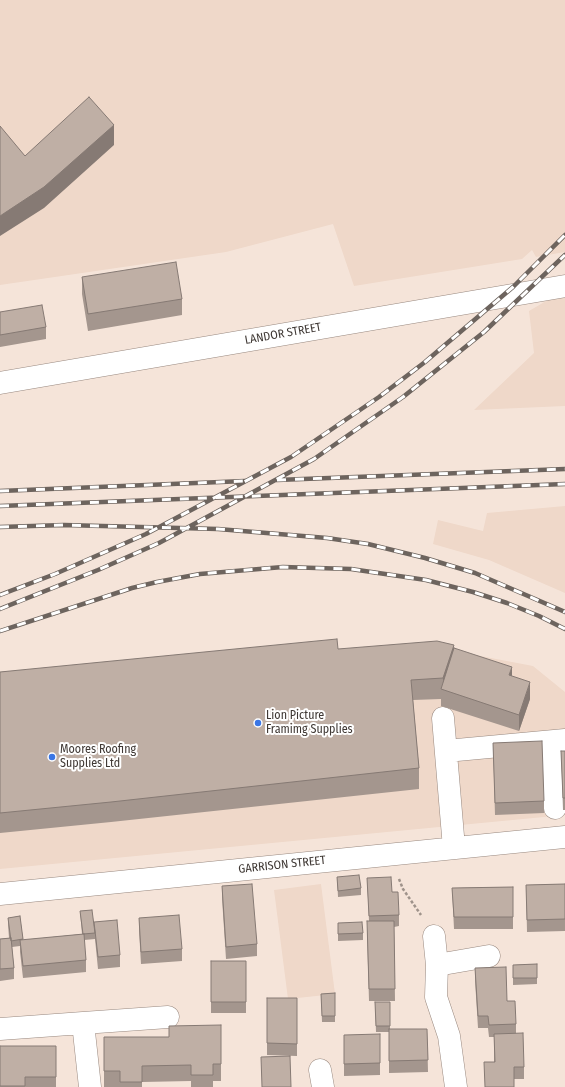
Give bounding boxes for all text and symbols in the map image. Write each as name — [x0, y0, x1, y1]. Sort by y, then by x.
street label: LANDOR STREET — [244, 320, 322, 348]
place label: Lion Picture Framimg Supplies — [266, 709, 353, 737]
marker: Lion Picture Framimg Supplies — [253, 718, 263, 728]
place label: Moores Roofing Supplies Ltd — [60, 743, 136, 771]
marker: Moores Roofing Supplies Ltd — [47, 752, 57, 762]
street label: GARRISON STREET — [238, 853, 326, 877]

